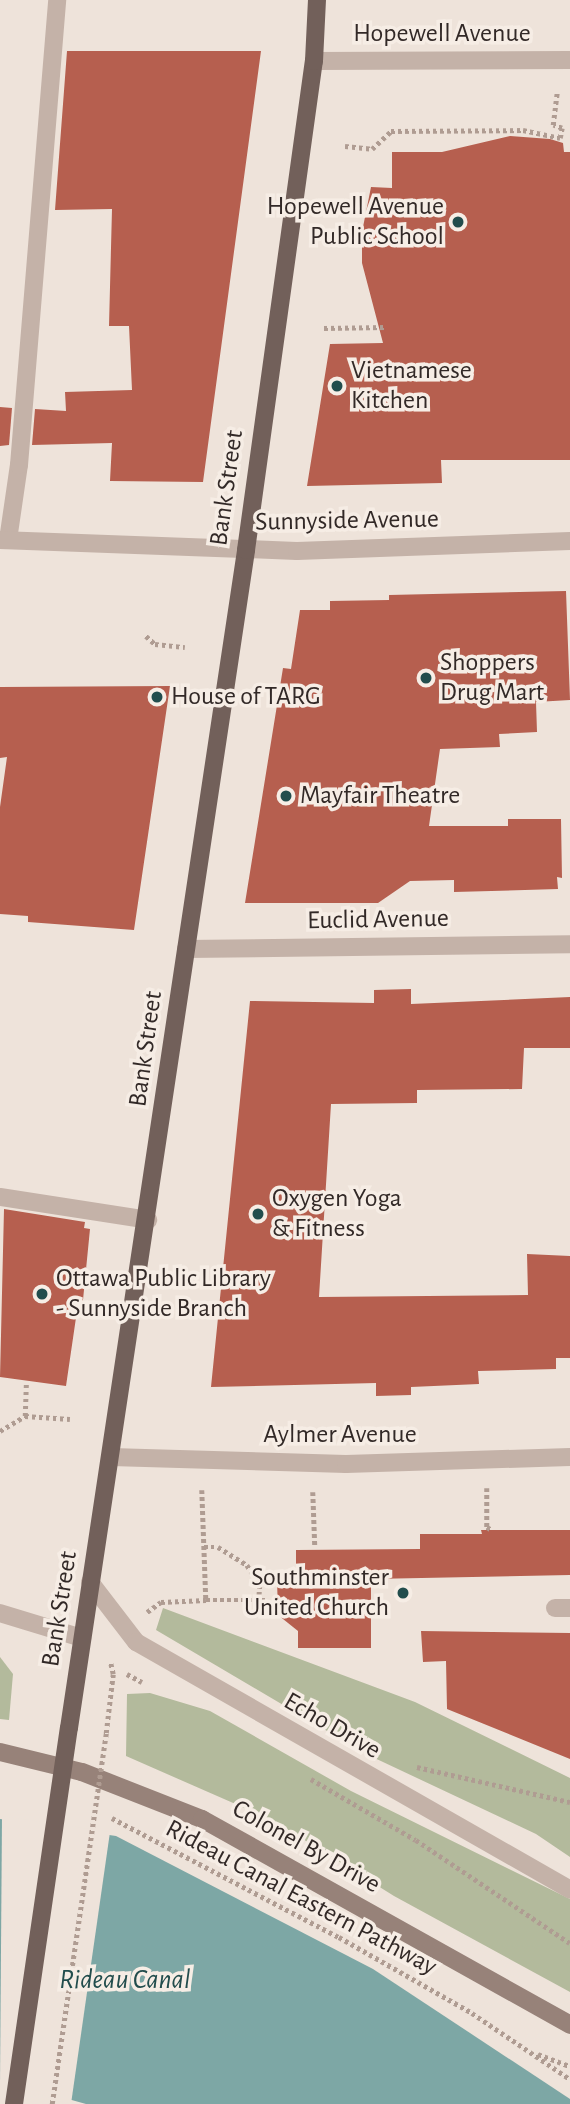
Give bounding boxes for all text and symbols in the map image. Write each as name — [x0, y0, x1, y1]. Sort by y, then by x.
street label: Hopewell Avenue — [353, 18, 531, 50]
place label: Hopewell Avenue Public School — [267, 191, 444, 252]
marker: Hopewell Avenue Public School — [450, 214, 466, 230]
place label: Vietnamese Kitchen — [351, 355, 472, 416]
marker: Vietnamese Kitchen — [329, 378, 345, 394]
street label: Bank Street — [203, 428, 251, 548]
street label: Sunnyside Avenue — [255, 504, 439, 538]
place label: Shoppers Drug Mart — [440, 647, 544, 708]
marker: Shoppers Drug Mart — [418, 670, 434, 686]
place label: House of TARG — [171, 681, 321, 713]
marker: House of TARG — [149, 689, 165, 705]
place label: Mayfair Theatre — [300, 780, 460, 812]
marker: Mayfair Theatre — [278, 788, 294, 804]
street label: Euclid Avenue — [307, 903, 449, 937]
street label: Bank Street — [122, 989, 170, 1109]
place label: Oxygen Yoga & Fitness — [272, 1183, 402, 1244]
marker: Oxygen Yoga & Fitness — [250, 1206, 266, 1222]
place label: Ottawa Public Library - Sunnyside Branch — [56, 1263, 271, 1324]
marker: Ottawa Public Library - Sunnyside Branch — [34, 1286, 50, 1302]
street label: Aylmer Avenue — [263, 1419, 417, 1451]
street label: Bank Street — [35, 1549, 85, 1669]
place label: Southminster United Church — [244, 1562, 389, 1624]
marker: Southminster United Church — [395, 1585, 411, 1601]
street label: Echo Drive — [278, 1686, 386, 1766]
street label: Colonel By Drive — [227, 1794, 385, 1900]
street label: Rideau Canal Eastern Pathway — [160, 1813, 442, 1983]
water label: Rideau Canal — [59, 1963, 191, 1997]

